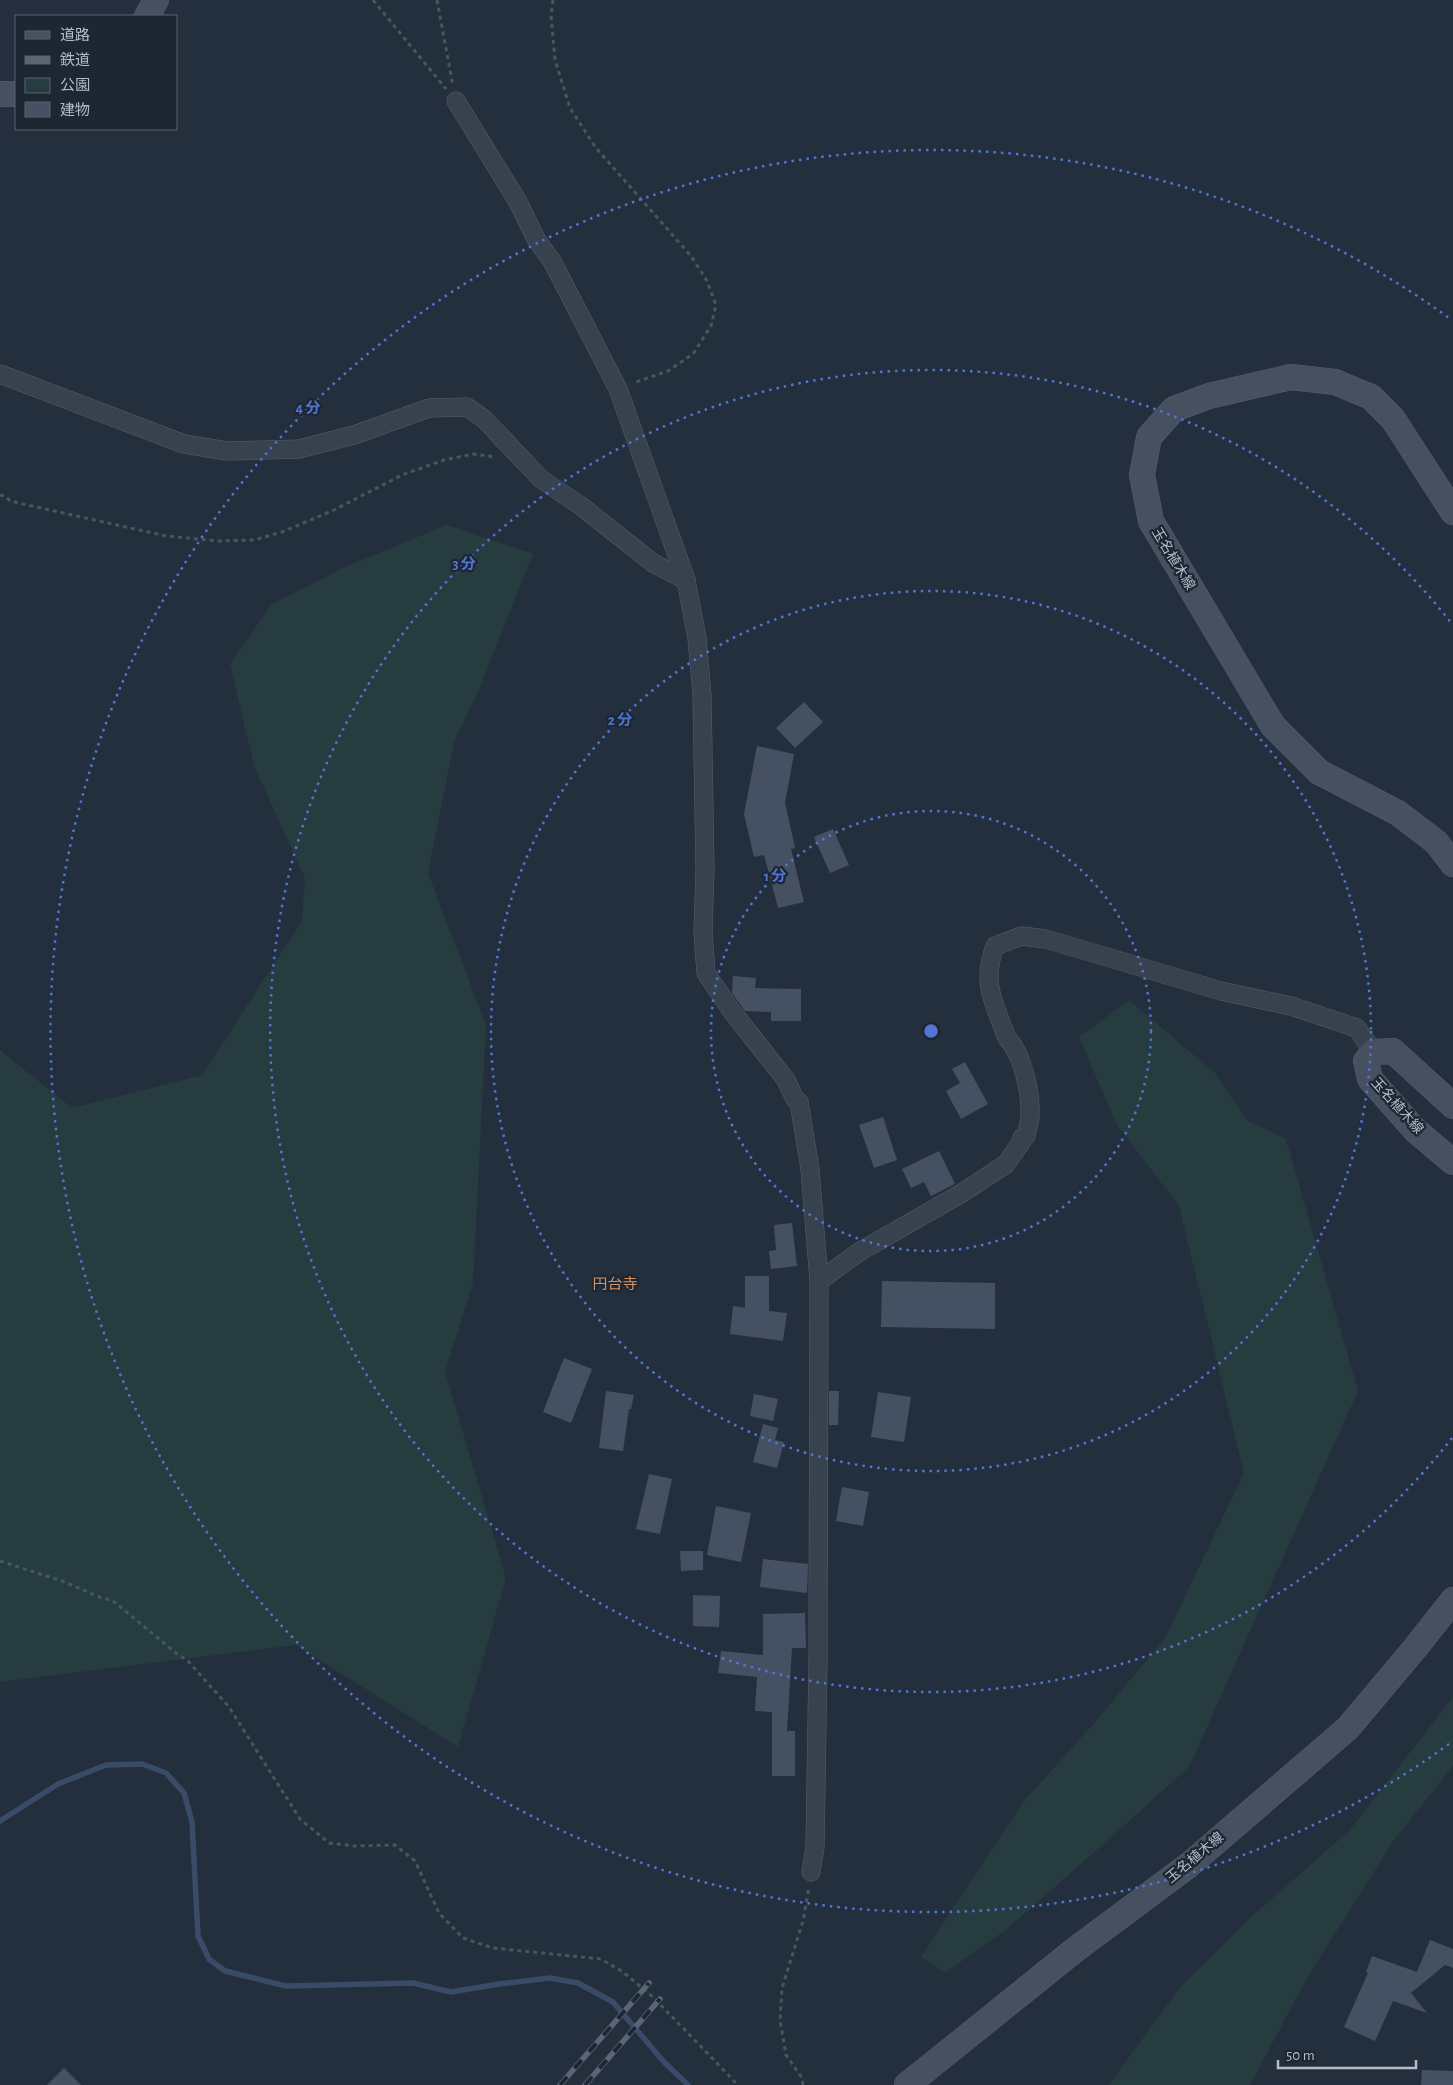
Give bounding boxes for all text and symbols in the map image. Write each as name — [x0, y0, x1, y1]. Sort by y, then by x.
legend — [15, 15, 178, 130]
text: 道路 — [60, 27, 90, 43]
text: 鉄道 — [60, 52, 90, 68]
text: 公園 — [60, 77, 90, 93]
text: 建物 — [60, 102, 90, 118]
text: 4 分 — [296, 400, 320, 416]
street label: 玉名植木線 — [1149, 524, 1199, 593]
text: 3 分 — [452, 556, 476, 572]
text: 2 分 — [608, 712, 632, 728]
text: 1 分 — [764, 868, 786, 884]
centre of rings — [922, 1022, 940, 1040]
street label: 玉名植木線 — [1368, 1074, 1427, 1137]
district label: 円台寺 — [592, 1276, 638, 1292]
street label: 玉名植木線 — [1162, 1829, 1226, 1886]
scale bar — [1278, 2038, 1416, 2070]
text: 50 m — [1286, 2048, 1315, 2063]

